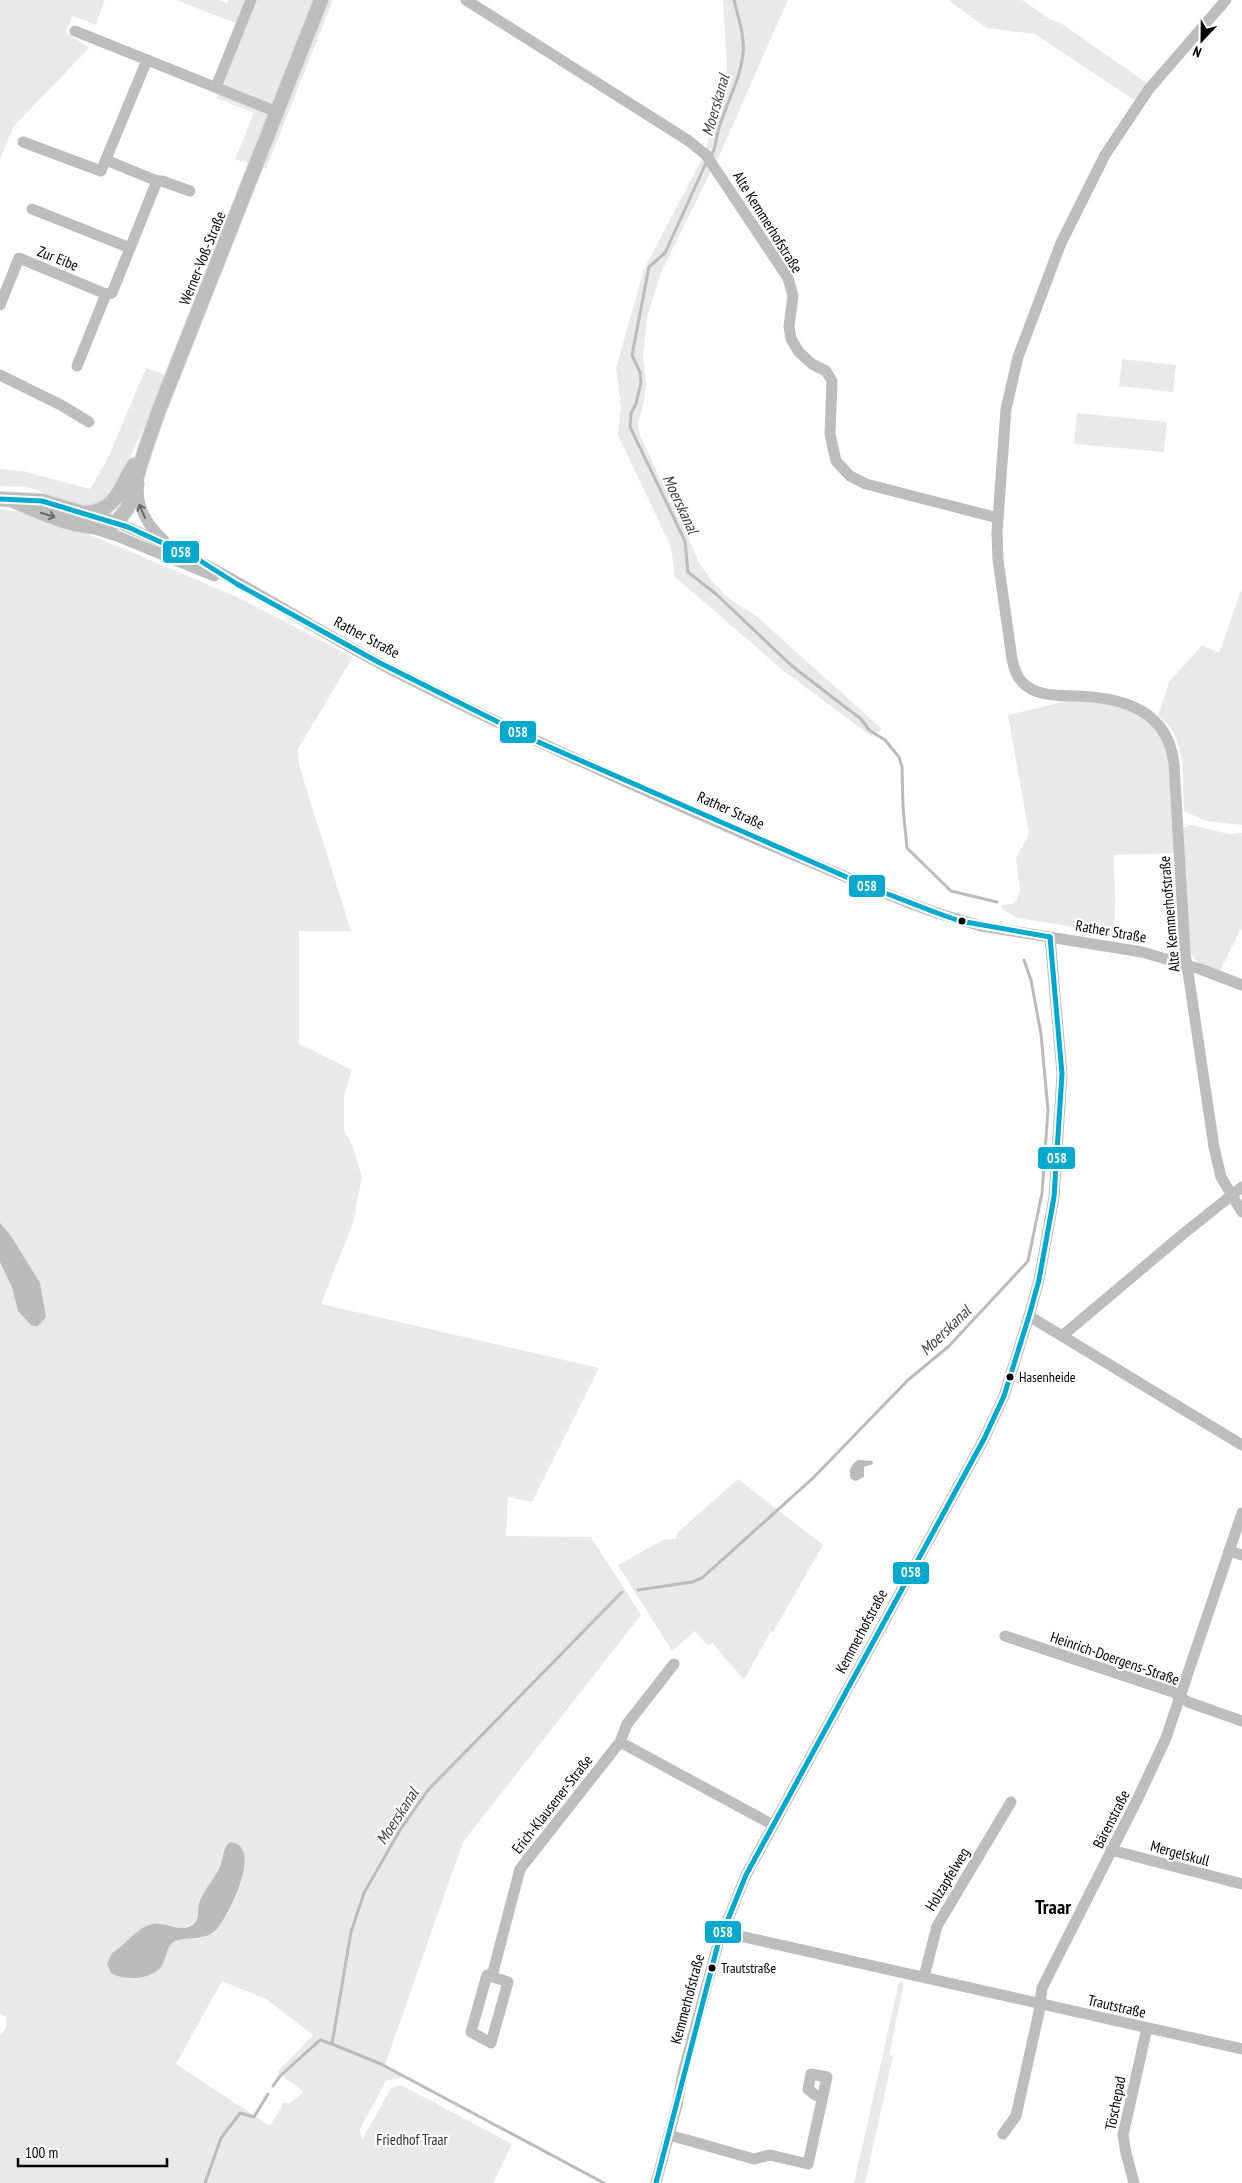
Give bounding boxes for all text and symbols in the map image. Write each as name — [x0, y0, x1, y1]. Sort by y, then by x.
north arrow — [1177, 15, 1227, 65]
text: N — [1190, 42, 1204, 62]
water label: Moerskanal — [697, 71, 734, 138]
street label: Alte Kemmerhofstraße — [729, 168, 807, 276]
street label: Werner-Voß-Straße — [175, 208, 229, 308]
street label: Zur Eibe — [35, 241, 81, 275]
water label: Moerskanal — [659, 471, 704, 538]
one-way arrow — [137, 504, 147, 519]
one-way arrow — [40, 510, 56, 520]
line badge: 058 — [162, 540, 200, 564]
text: 058 — [171, 543, 191, 561]
street label: Rather Straße — [331, 612, 403, 662]
line badge: 058 — [499, 720, 537, 744]
text: 058 — [508, 723, 528, 741]
street label: Rather Straße — [694, 787, 768, 833]
street label: Alte Kemmerhofstraße — [1154, 855, 1184, 973]
line badge: 058 — [848, 874, 886, 898]
text: 058 — [857, 877, 877, 895]
street label: Rather Straße — [1074, 915, 1148, 947]
unlabelled marker — [957, 916, 967, 926]
line badge: 058 — [1037, 1146, 1076, 1170]
text: 058 — [1047, 1149, 1067, 1167]
water label: Moerskanal — [915, 1300, 976, 1359]
place label: Hasenheide — [1019, 1368, 1076, 1386]
marker: Hasenheide — [1005, 1372, 1015, 1382]
line badge: 058 — [892, 1561, 930, 1585]
text: 058 — [901, 1563, 921, 1581]
street label: Kemmerhofstraße — [831, 1586, 891, 1676]
street label: Heinrich-Doergens-Straße — [1048, 1627, 1182, 1689]
street label: Erich-Klausener-Straße — [508, 1751, 596, 1857]
water label: Moerskanal — [371, 1783, 423, 1848]
street label: Bärenstraße — [1088, 1787, 1134, 1851]
street label: Mergelskull — [1148, 1836, 1212, 1870]
street label: Holzapfelweg — [921, 1844, 973, 1914]
district label: Traar — [1035, 1894, 1071, 1920]
line badge: 058 — [704, 1920, 742, 1944]
text: 058 — [713, 1923, 733, 1941]
street label: Kemmerhofstraße — [666, 1952, 708, 2046]
place label: Trautstraße — [721, 1959, 776, 1977]
marker: Trautstraße — [707, 1963, 717, 1973]
street label: Trautstraße — [1086, 1990, 1148, 2022]
street label: Töschepad — [1100, 2075, 1130, 2131]
park label: Friedhof Traar — [376, 2130, 449, 2149]
scale bar — [18, 2136, 166, 2168]
text: 100 m — [25, 2143, 58, 2162]

